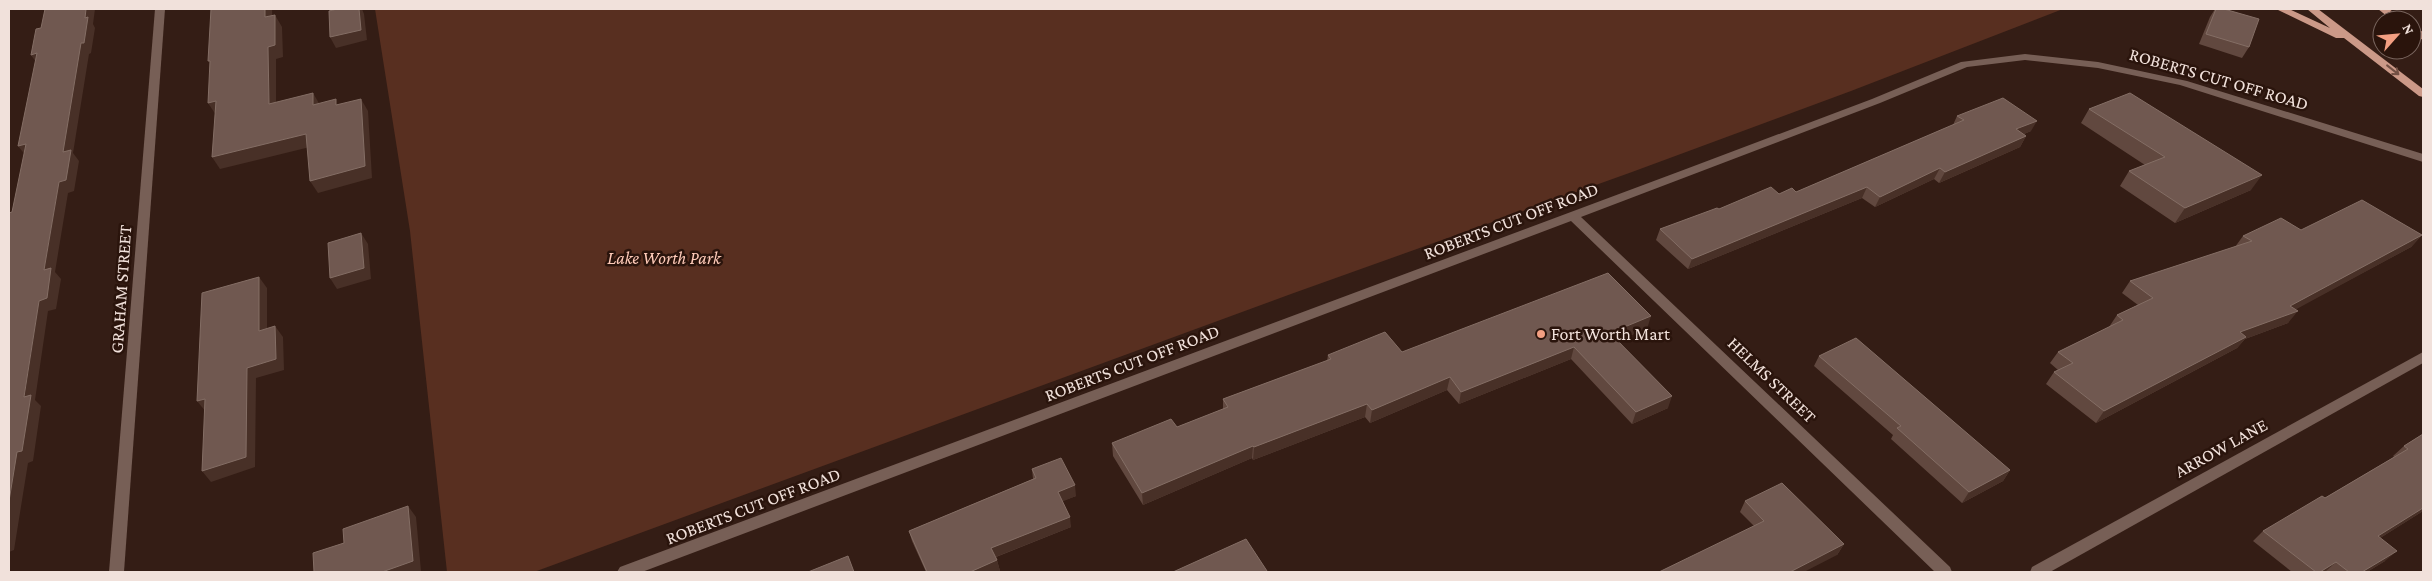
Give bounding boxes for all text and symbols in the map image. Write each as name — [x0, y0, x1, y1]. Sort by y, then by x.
north arrow — [2372, 10, 2422, 60]
text: N — [2399, 21, 2418, 37]
street label: ROBERTS CUT OFF ROAD — [2127, 44, 2311, 114]
one-way arrow — [2386, 64, 2399, 75]
street label: ROBERTS CUT OFF ROAD — [1421, 178, 1601, 264]
street label: GRAHAM STREET — [107, 224, 135, 354]
park label: Lake Worth Park — [607, 248, 722, 268]
street label: ROBERTS CUT OFF ROAD — [1042, 320, 1222, 406]
place label: Fort Worth Mart — [1551, 324, 1671, 344]
marker: Fort Worth Mart — [1535, 328, 1547, 340]
street label: HELMS STREET — [1724, 333, 1820, 427]
street label: ARROW LANE — [2171, 414, 2271, 482]
street label: ROBERTS CUT OFF ROAD — [663, 463, 843, 549]

